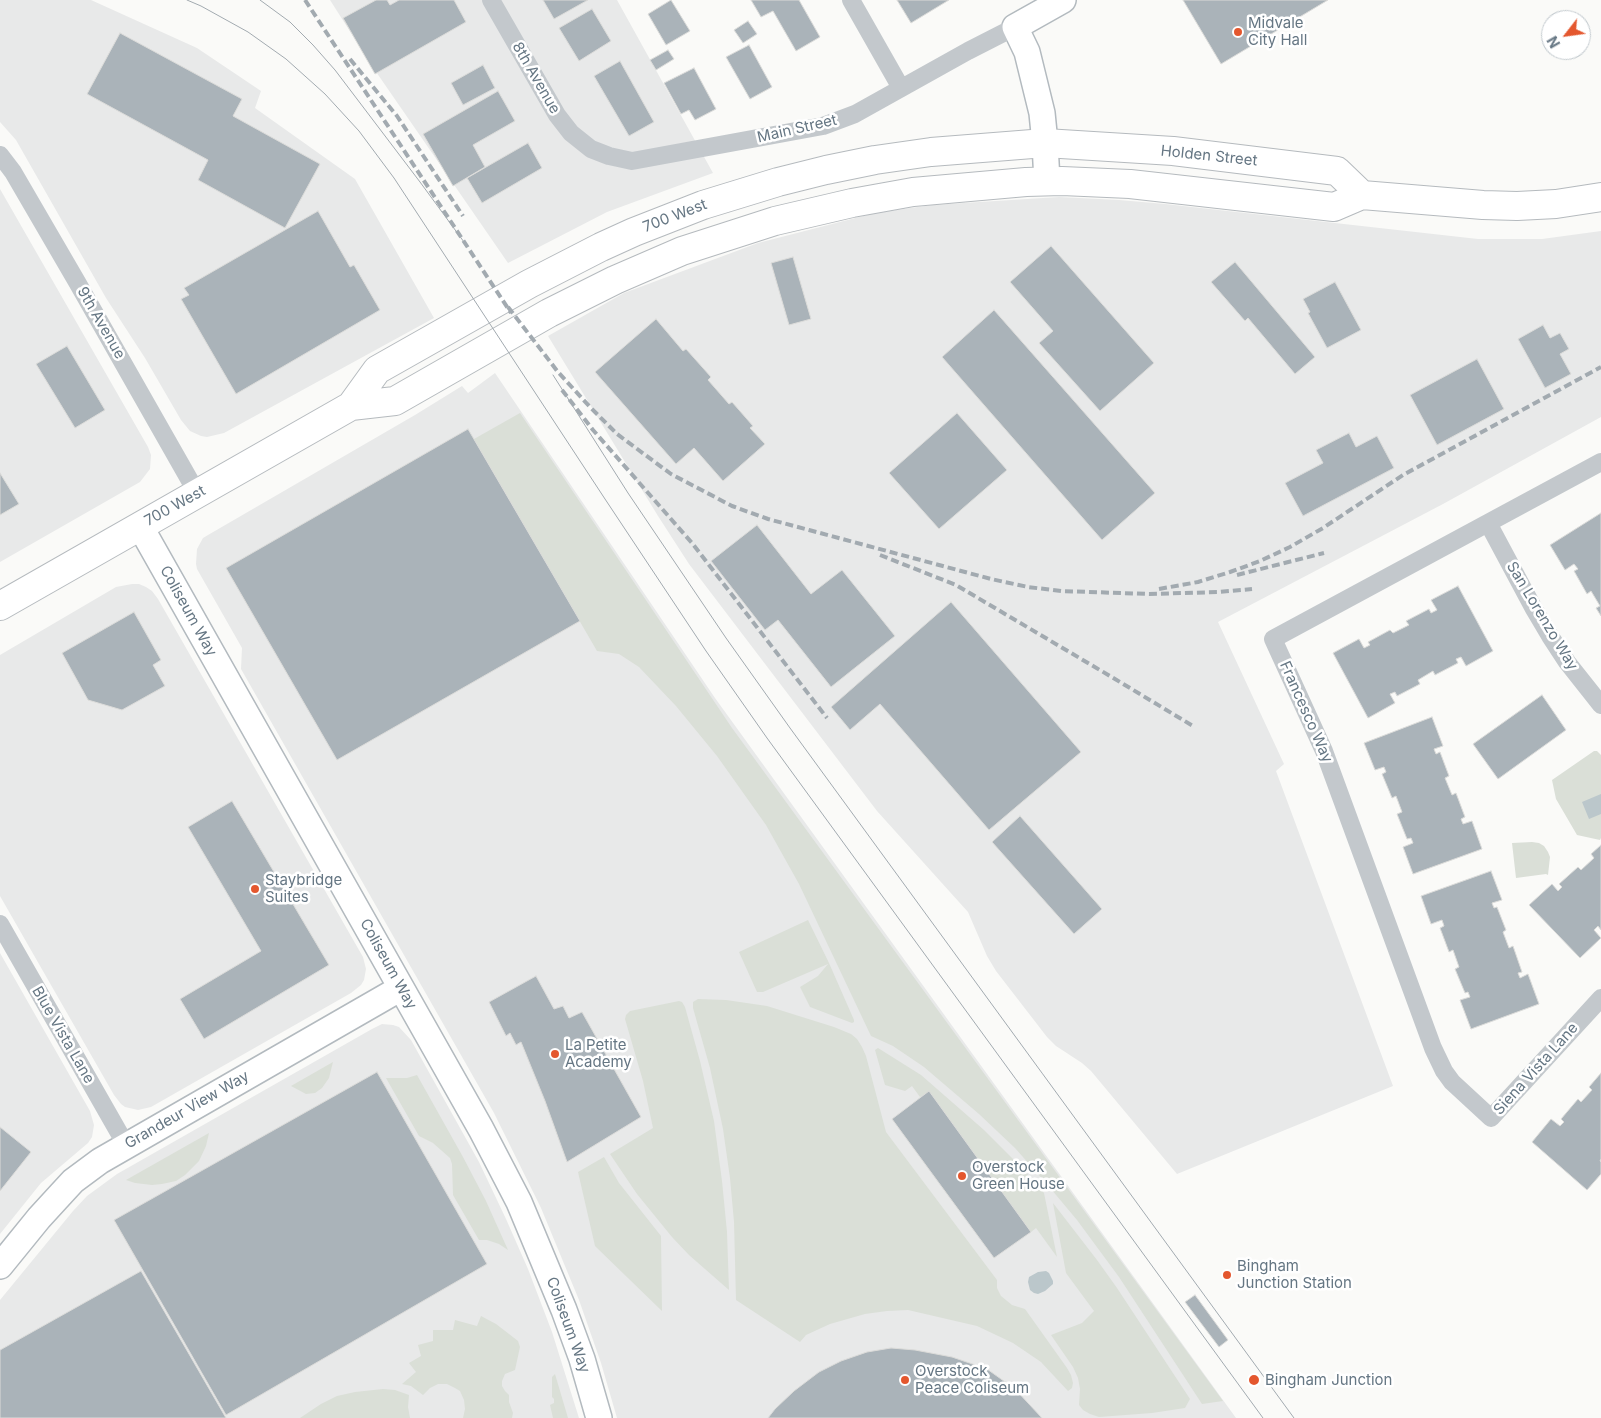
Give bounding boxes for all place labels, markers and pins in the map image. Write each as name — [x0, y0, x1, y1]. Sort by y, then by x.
place label: Midvale City Hall — [1248, 14, 1307, 49]
marker: Midvale City Hall — [1232, 26, 1244, 38]
place label: Staybridge Suites — [265, 871, 342, 906]
marker: Staybridge Suites — [249, 883, 261, 895]
place label: La Petite Academy — [565, 1036, 632, 1071]
marker: La Petite Academy — [549, 1048, 561, 1060]
place label: Overstock Green House — [972, 1158, 1065, 1193]
marker: Overstock Green House — [956, 1170, 968, 1182]
place label: Bingham Junction Station — [1237, 1257, 1352, 1292]
marker: Bingham Junction Station — [1221, 1269, 1233, 1281]
place label: Overstock Peace Coliseum — [915, 1362, 1029, 1397]
place label: Bingham Junction — [1265, 1371, 1392, 1389]
marker: Bingham Junction — [1247, 1373, 1261, 1387]
marker: Overstock Peace Coliseum — [899, 1374, 911, 1386]

